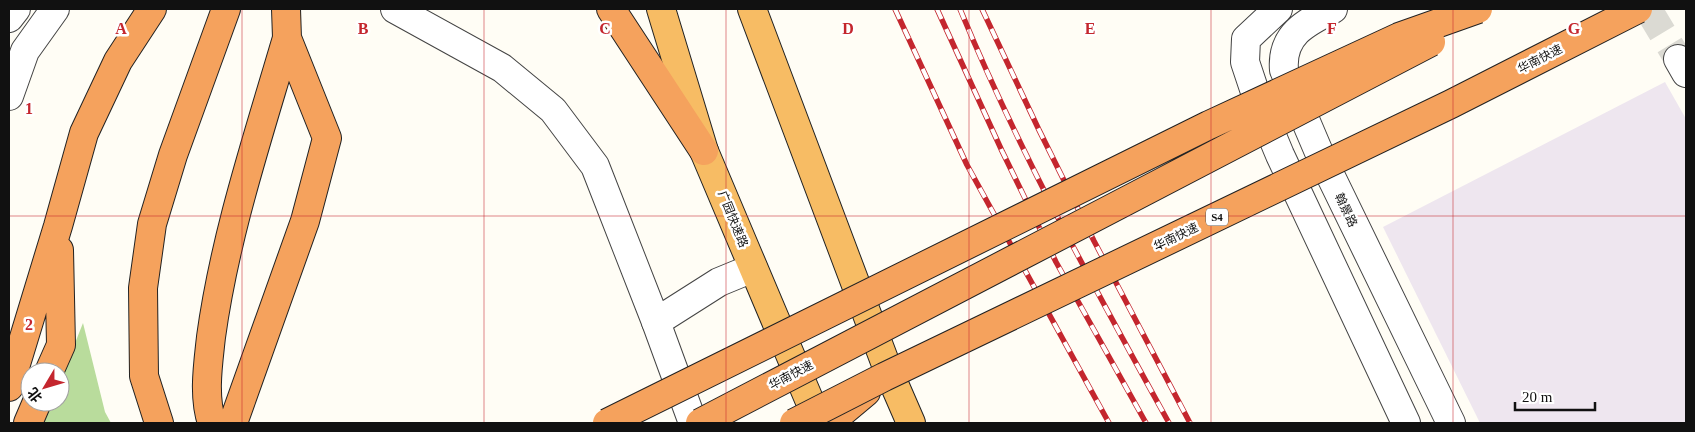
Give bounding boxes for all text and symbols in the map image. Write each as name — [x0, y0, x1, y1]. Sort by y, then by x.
text: A — [115, 20, 127, 37]
text: B — [358, 20, 369, 37]
text: C — [599, 20, 611, 37]
text: D — [842, 20, 854, 37]
text: E — [1085, 20, 1095, 37]
text: F — [1327, 20, 1337, 37]
text: G — [1568, 20, 1581, 37]
street label: 华南快速 — [1515, 42, 1565, 76]
text: 1 — [25, 100, 33, 117]
street label: 广园快速路 — [715, 189, 751, 249]
street label: 翰景路 — [1332, 191, 1360, 229]
road number: S4 — [1206, 208, 1228, 226]
street label: 华南快速 — [1151, 220, 1201, 254]
text: 2 — [25, 316, 33, 333]
street label: 华南快速 — [767, 358, 815, 392]
north arrow — [20, 362, 70, 412]
scale bar — [1515, 380, 1595, 412]
text: 北 — [25, 385, 45, 405]
text: 20 m — [1522, 389, 1553, 405]

